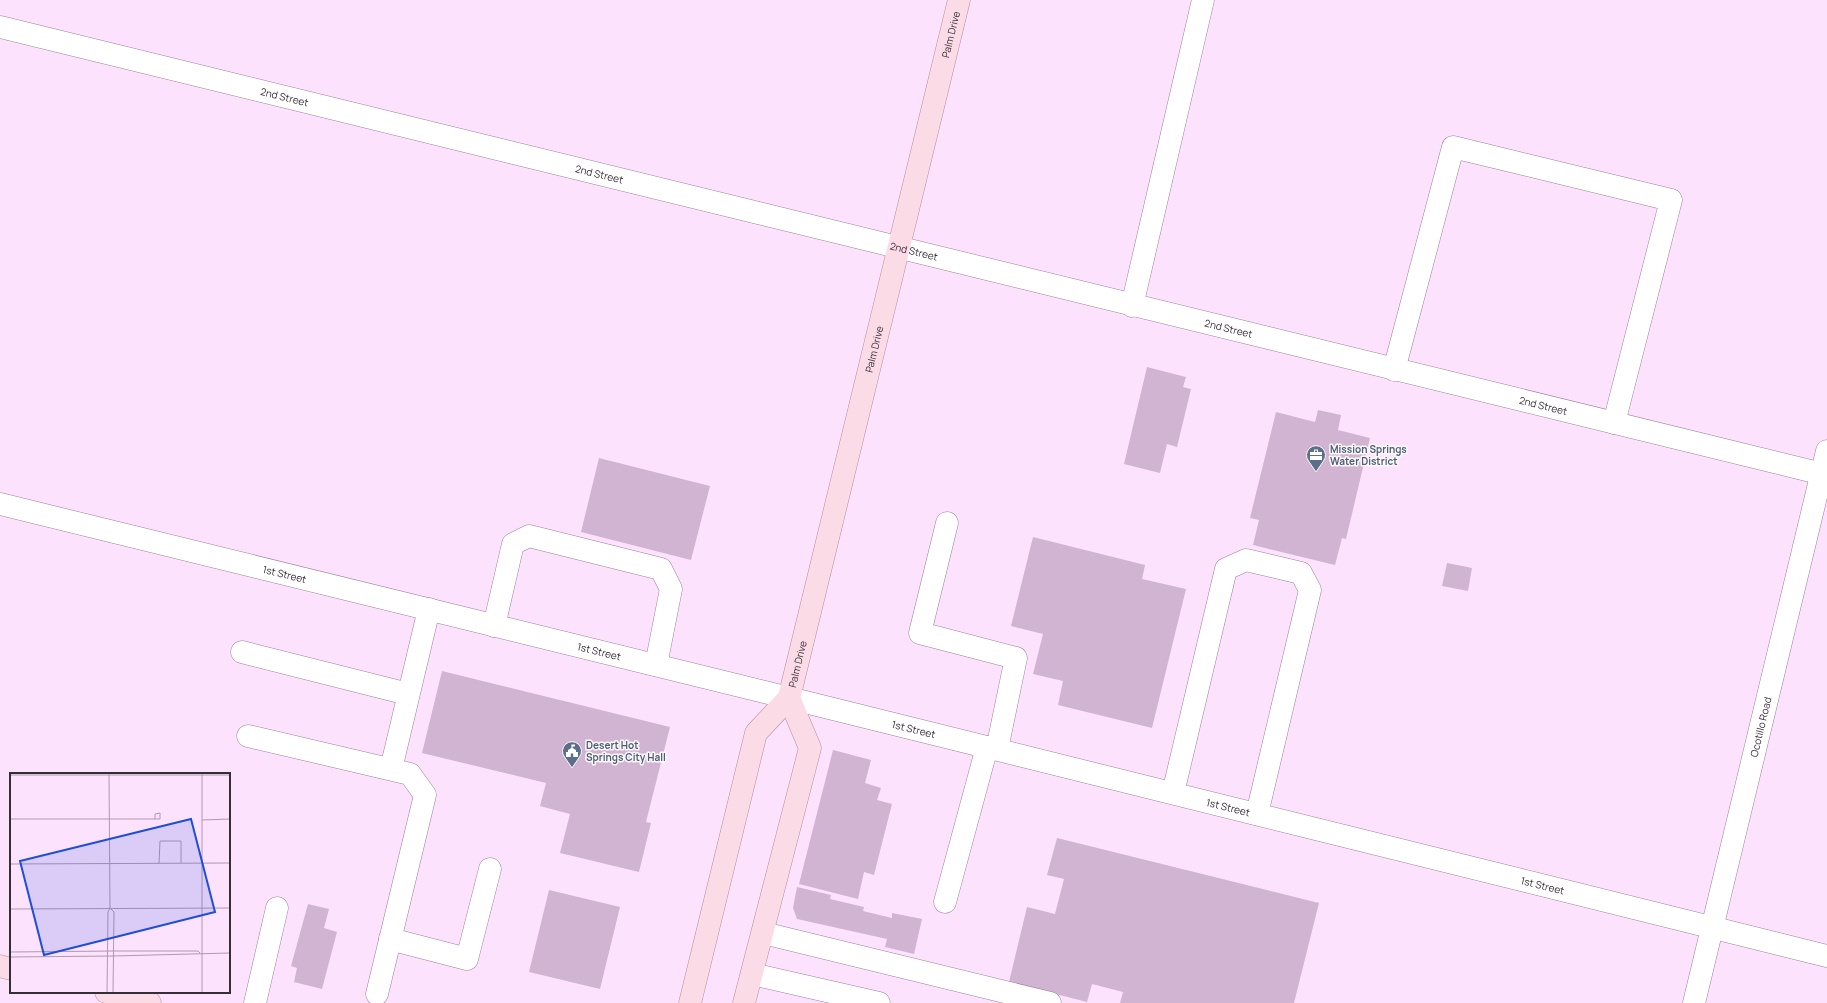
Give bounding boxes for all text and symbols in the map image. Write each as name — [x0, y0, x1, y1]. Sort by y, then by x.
street label: Palm Drive — [938, 10, 963, 59]
street label: 2nd Street — [259, 84, 310, 109]
street label: 2nd Street — [574, 161, 625, 187]
street label: 2nd Street — [888, 238, 939, 264]
street label: 2nd Street — [1203, 316, 1254, 341]
street label: Palm Drive — [862, 324, 886, 374]
street label: 2nd Street — [1518, 393, 1569, 418]
place label: Mission Springs Water District — [1330, 442, 1407, 468]
office icon: Mission Springs Water District — [1305, 444, 1327, 472]
street label: 1st Street — [261, 562, 308, 586]
street label: 1st Street — [576, 639, 623, 663]
street label: Palm Drive — [785, 639, 810, 689]
street label: Ocotillo Road — [1747, 695, 1775, 758]
street label: 1st Street — [890, 717, 937, 741]
place label: Desert Hot Springs City Hall — [586, 738, 666, 764]
public building icon: Desert Hot Springs City Hall — [561, 740, 583, 768]
inset map — [10, 773, 230, 993]
street label: 1st Street — [1205, 795, 1251, 819]
street label: 1st Street — [1519, 873, 1566, 897]

